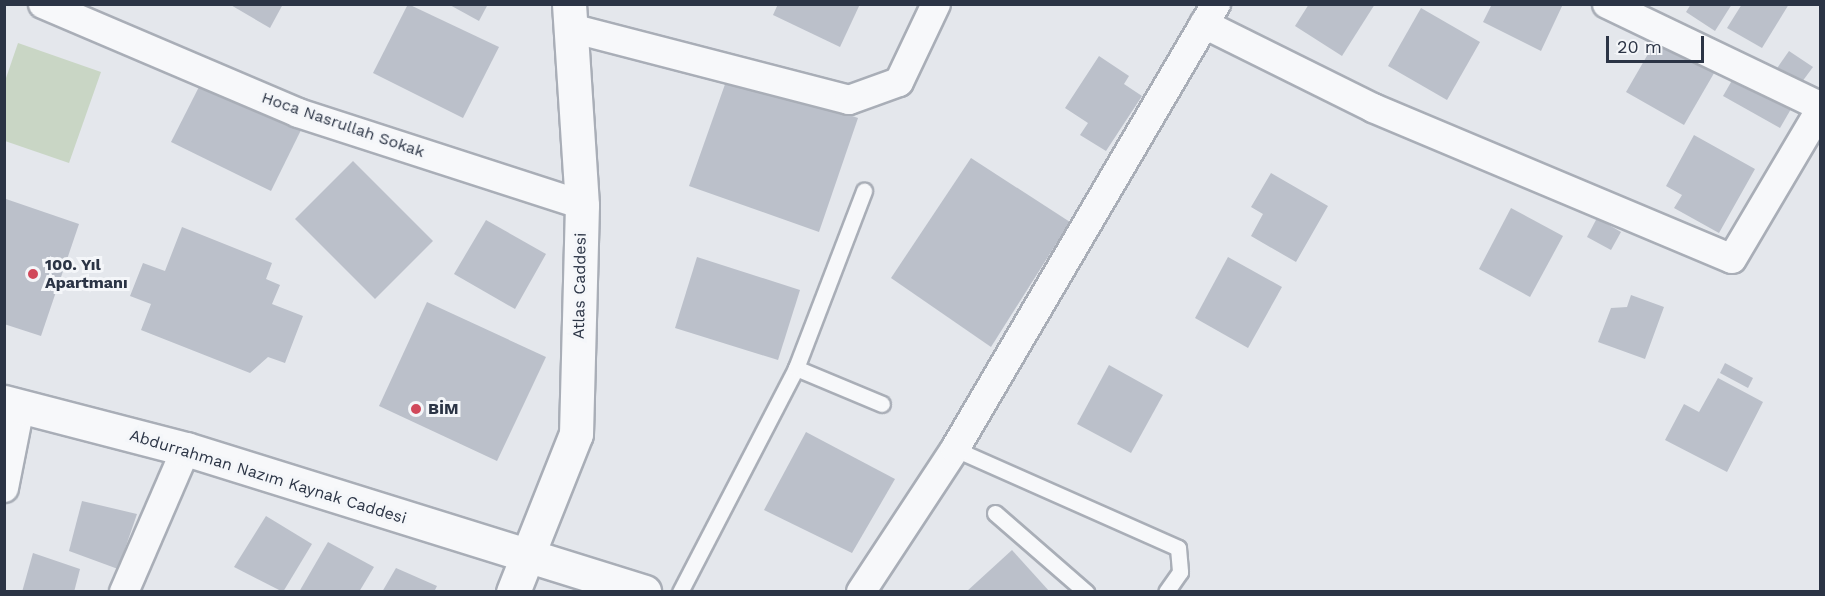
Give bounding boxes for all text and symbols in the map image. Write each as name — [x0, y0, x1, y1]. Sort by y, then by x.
scale bar — [1609, 24, 1706, 62]
text: 20 m — [1617, 36, 1662, 57]
street label: Hoca Nasrullah Sokak — [259, 88, 427, 162]
street label: Atlas Caddesi — [569, 233, 591, 339]
place label: 100. Yıl Apartmanı — [45, 255, 128, 293]
marker: 100. Yıl Apartmanı — [26, 267, 40, 281]
place label: BİM — [428, 399, 459, 419]
marker: BİM — [409, 402, 423, 416]
street label: Abdurrahman Nazım Kaynak Caddesi — [127, 426, 409, 528]

